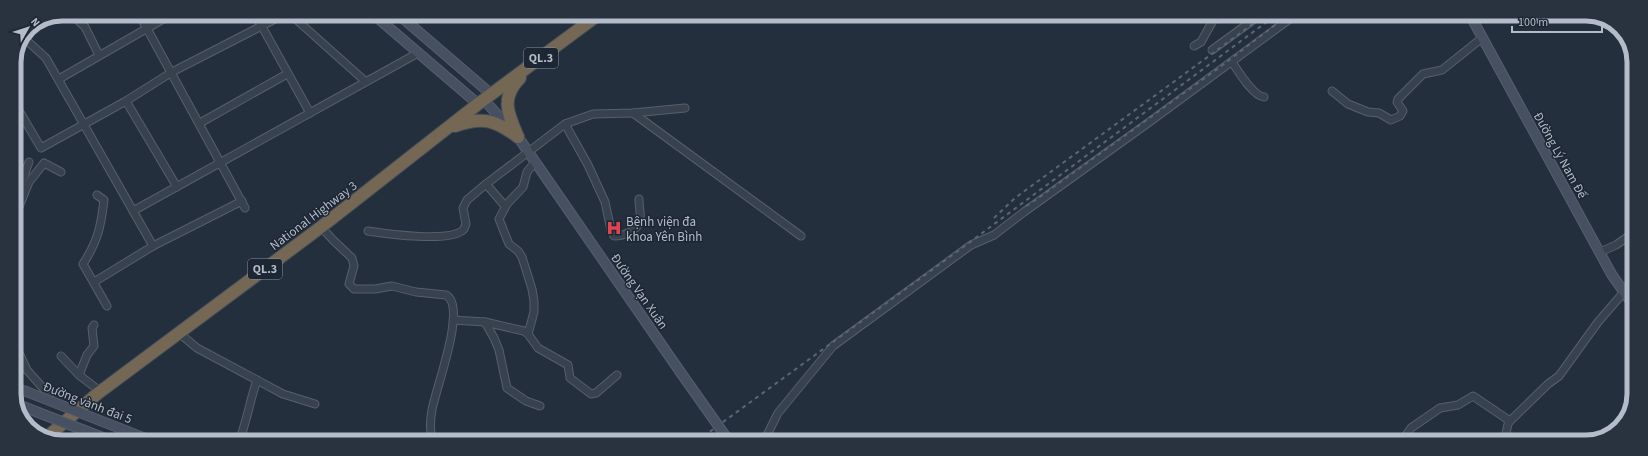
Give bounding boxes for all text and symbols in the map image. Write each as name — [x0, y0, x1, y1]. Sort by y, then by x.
north arrow — [8, 8, 48, 48]
scale bar — [1512, 8, 1602, 34]
text: N — [27, 14, 44, 30]
text: 100 m — [1518, 14, 1548, 31]
road number: QL.3 — [524, 48, 558, 68]
street label: Đường Lý Nam Đế — [1529, 109, 1592, 202]
street label: National Highway 3 — [266, 177, 361, 255]
place label: Bệnh viện đa khoa Yên Bình — [626, 213, 702, 246]
hospital icon: Bệnh viện đa khoa Yên Bình — [605, 219, 623, 237]
street label: Đường Vạn Xuân — [606, 250, 672, 333]
road number: QL.3 — [248, 259, 282, 279]
street label: Đường vành đai 5 — [41, 378, 135, 428]

